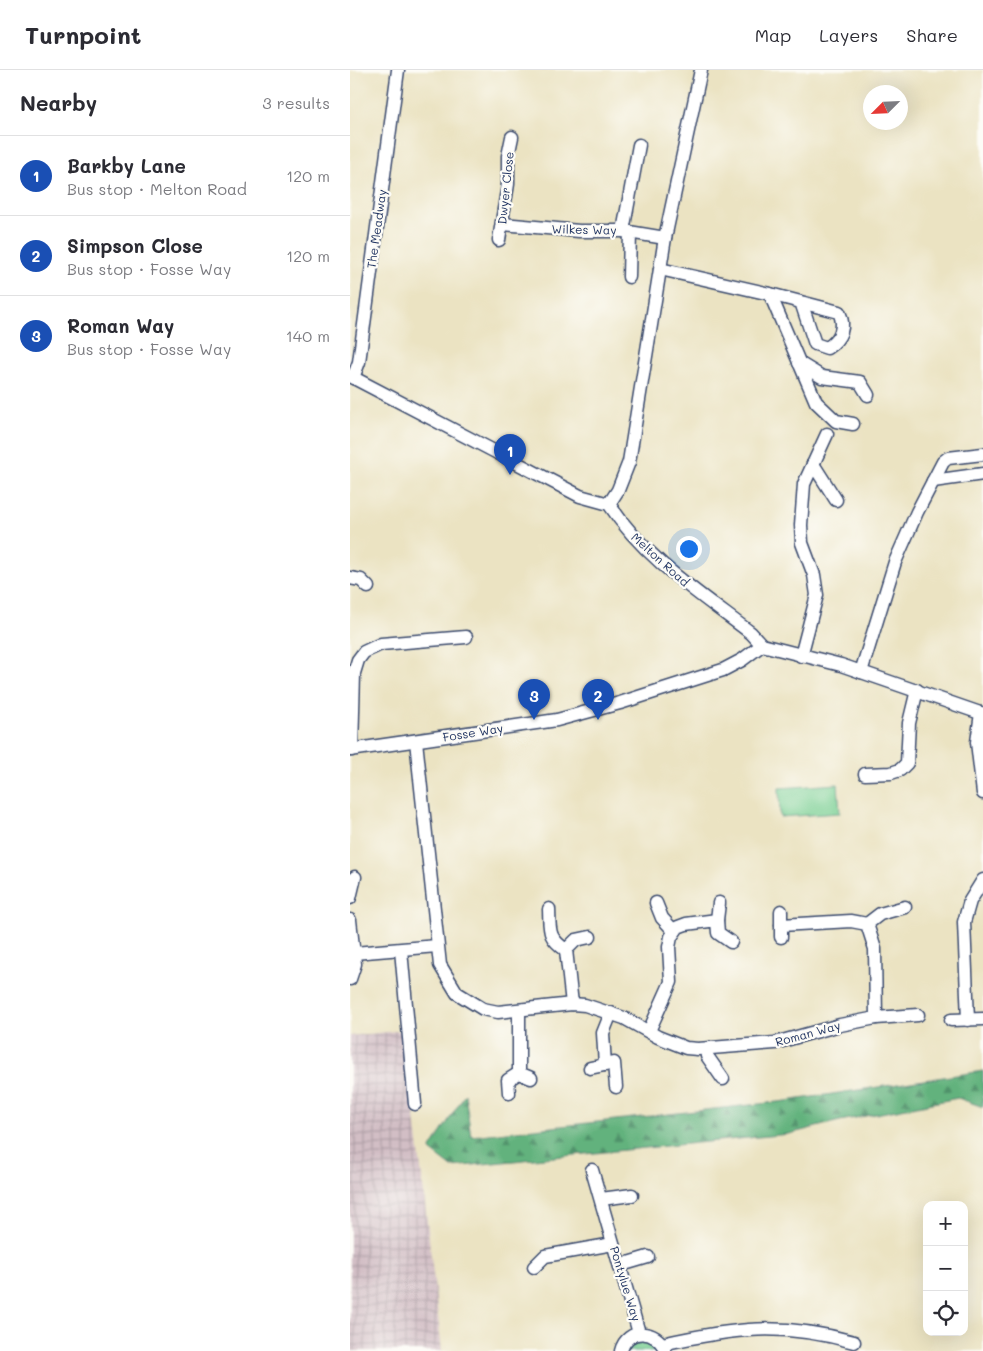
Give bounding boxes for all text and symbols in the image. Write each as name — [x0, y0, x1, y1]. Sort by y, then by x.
text: Turnpoint — [25, 19, 141, 50]
text: Map — [755, 23, 791, 47]
text: Layers — [819, 23, 878, 47]
text: Share — [906, 23, 958, 47]
north arrow — [863, 85, 908, 130]
text: Nearby — [20, 89, 97, 116]
text: 3 results — [262, 92, 330, 113]
street label: Dwyer Close — [493, 151, 517, 225]
text: Barkby Lane — [67, 153, 186, 178]
text: 1 — [32, 165, 40, 186]
text: 120 m — [286, 165, 330, 186]
text: Bus stop · Melton Road — [67, 178, 247, 199]
street label: The Meadway — [363, 188, 389, 270]
street label: Wilkes Way — [551, 220, 617, 238]
text: Simpson Close — [67, 233, 203, 258]
text: 2 — [32, 245, 40, 266]
text: 120 m — [286, 245, 330, 266]
text: Bus stop · Fosse Way — [67, 258, 231, 279]
text: Roman Way — [67, 313, 174, 338]
text: 3 — [31, 325, 41, 346]
text: 140 m — [286, 325, 330, 346]
text: Bus stop · Fosse Way — [67, 338, 231, 359]
pin: 1 — [494, 434, 526, 475]
street label: Melton Road — [628, 529, 693, 590]
your location — [676, 536, 702, 562]
pin: 3 — [518, 679, 550, 720]
pin: 2 — [582, 679, 614, 720]
street label: Fosse Way — [441, 719, 504, 745]
street label: Roman Way — [773, 1017, 842, 1049]
map controls — [923, 1201, 968, 1336]
button: + — [923, 1201, 968, 1246]
street label: Pontylue Way — [607, 1244, 645, 1323]
button: − — [923, 1246, 968, 1291]
button: locate — [923, 1291, 968, 1336]

